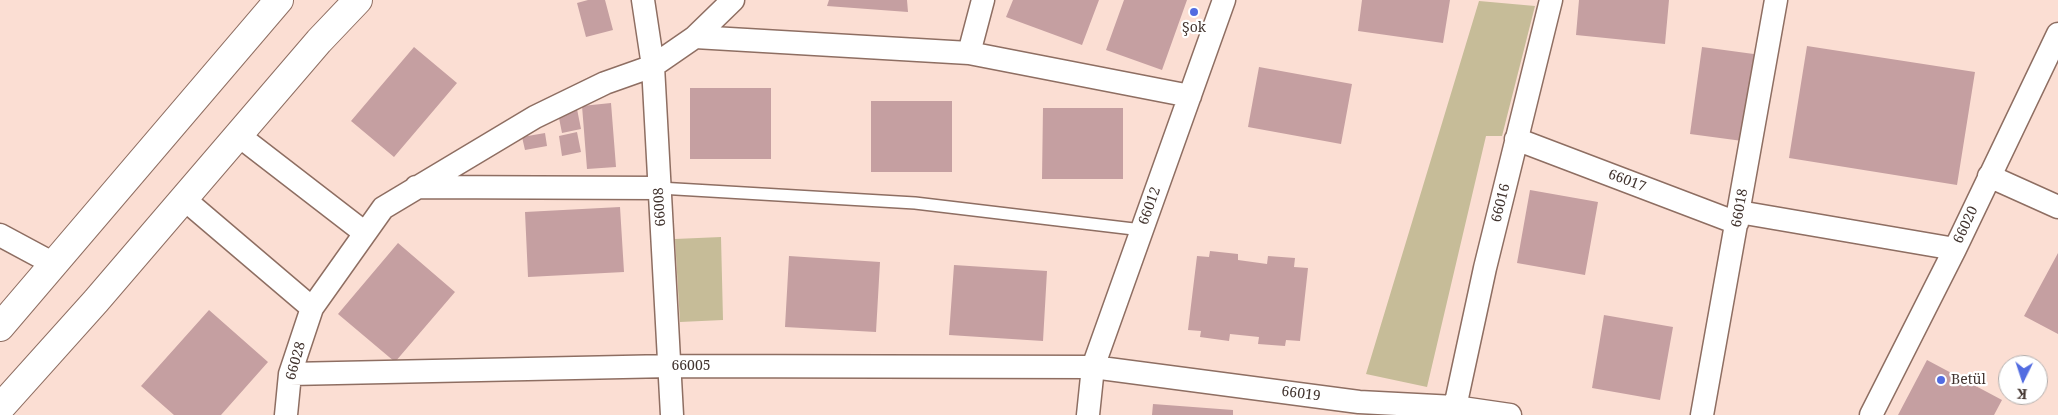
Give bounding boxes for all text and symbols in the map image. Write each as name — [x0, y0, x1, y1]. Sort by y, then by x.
marker: Şok — [1188, 6, 1200, 18]
place label: Şok — [1182, 20, 1206, 36]
street label: 66017 — [1606, 166, 1648, 196]
street label: 66016 — [1488, 182, 1514, 224]
street label: 66012 — [1135, 185, 1165, 227]
street label: 66008 — [650, 187, 670, 227]
street label: 66018 — [1728, 187, 1752, 229]
street label: 66020 — [1950, 204, 1982, 246]
street label: 66028 — [283, 340, 309, 382]
north arrow — [1998, 355, 2048, 405]
street label: 66005 — [671, 358, 711, 374]
place label: Betül — [1951, 372, 1986, 388]
marker: Betül — [1935, 374, 1947, 386]
street label: 66019 — [1281, 383, 1321, 405]
text: K — [2016, 385, 2028, 404]

